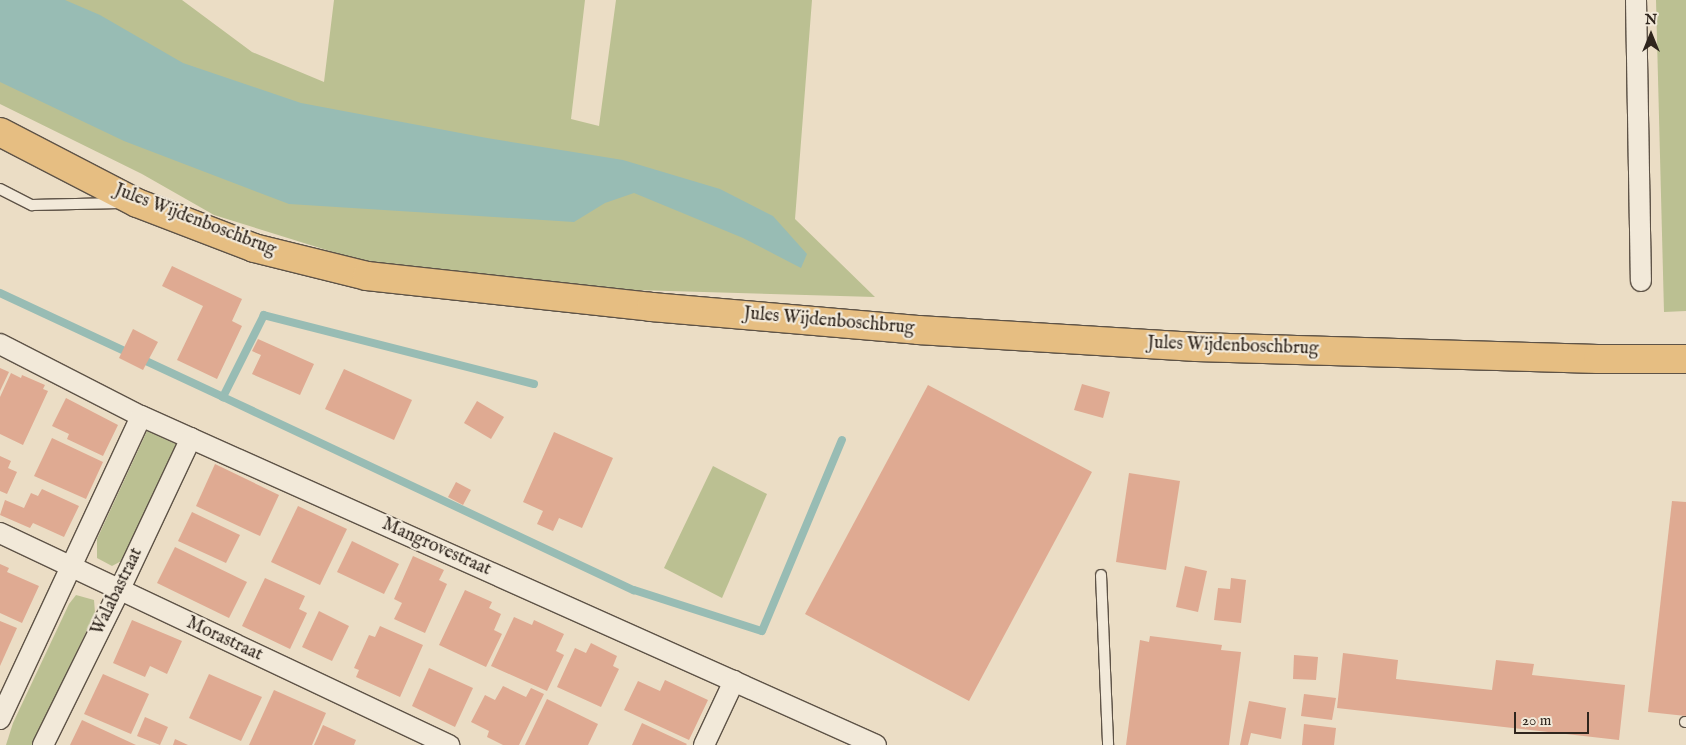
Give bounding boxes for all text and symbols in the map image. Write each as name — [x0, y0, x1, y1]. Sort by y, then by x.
north arrow — [1626, 10, 1676, 60]
text: N — [1645, 11, 1657, 29]
street label: Jules Wijdenboschbrug — [111, 180, 279, 262]
street label: Jules Wijdenboschbrug — [743, 304, 915, 340]
street label: Jules Wijdenboschbrug — [1147, 333, 1319, 361]
street label: Mangrovestraat — [378, 514, 494, 582]
street label: Walabastraat — [88, 545, 148, 639]
street label: Morastraat — [182, 613, 266, 667]
scale bar — [1516, 702, 1591, 734]
text: 20 m — [1522, 711, 1551, 730]

